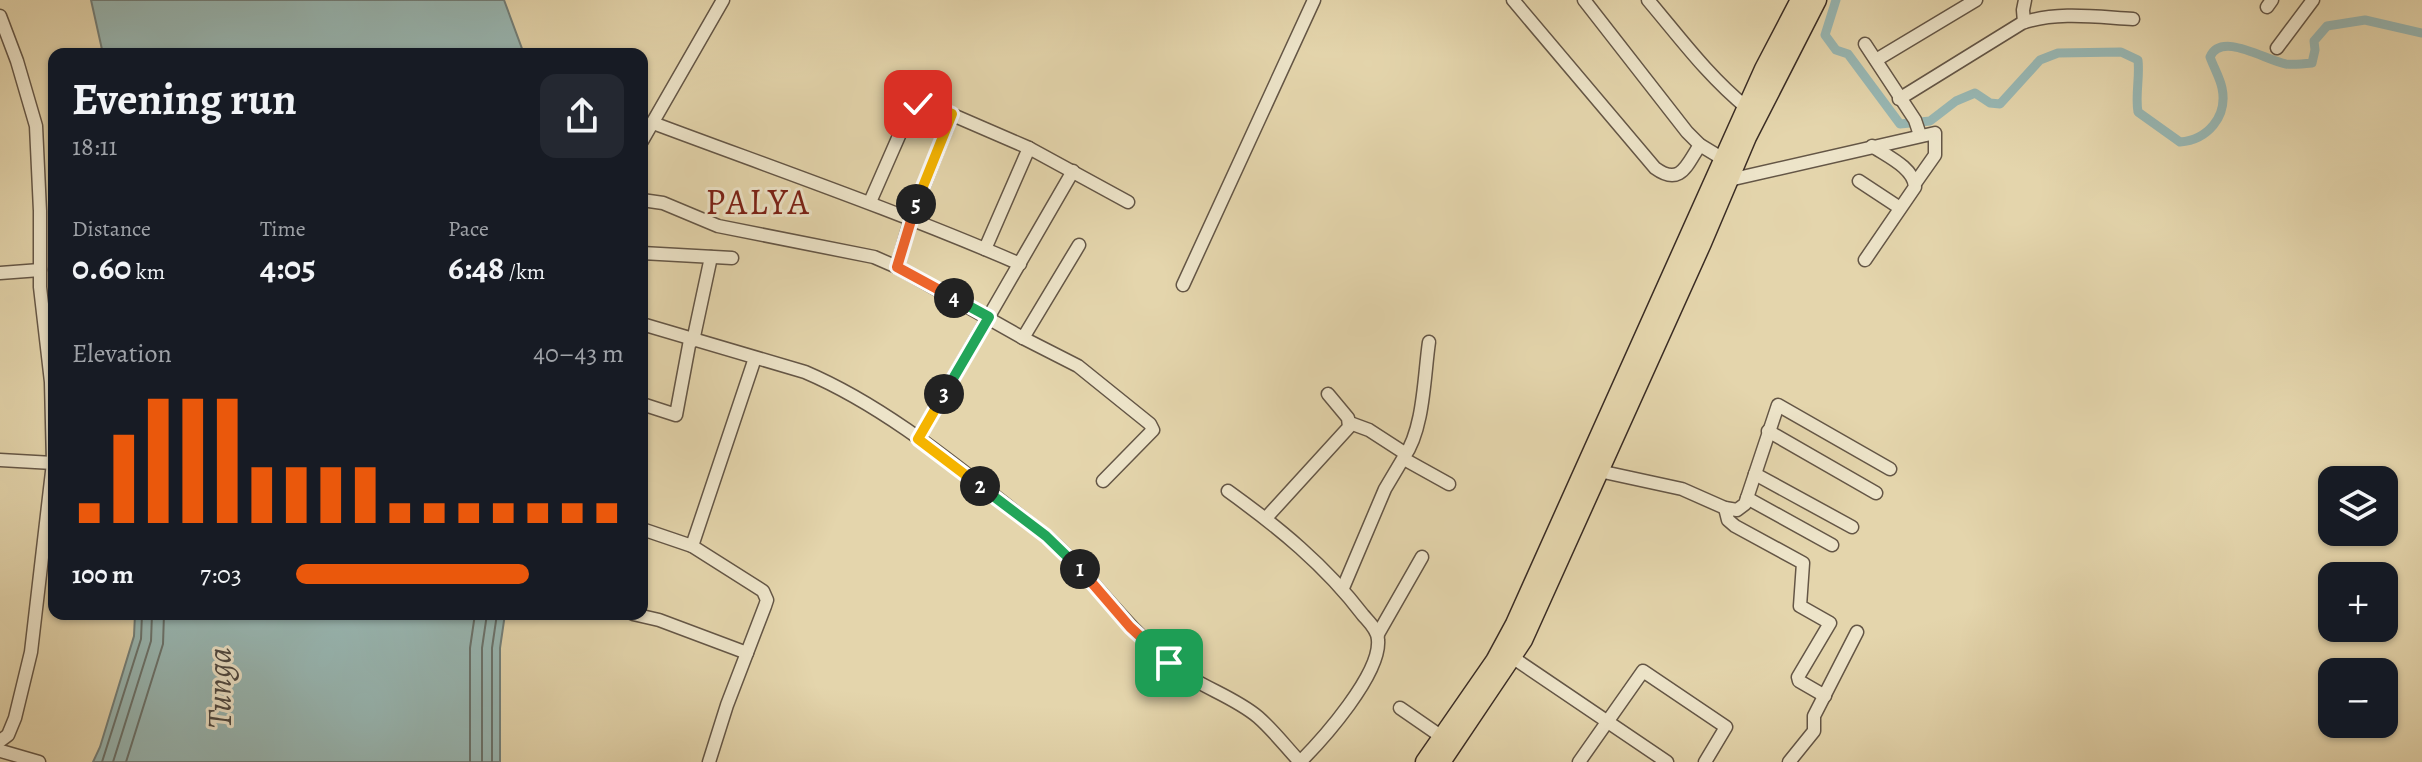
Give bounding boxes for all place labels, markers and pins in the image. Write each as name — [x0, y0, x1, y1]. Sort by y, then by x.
pin — [884, 70, 952, 138]
pin: 5 — [896, 184, 936, 224]
pin: 4 — [934, 278, 974, 318]
pin: 3 — [924, 374, 964, 414]
pin: 2 — [960, 466, 1000, 506]
pin: 1 — [1060, 549, 1100, 589]
pin — [1135, 629, 1203, 697]

